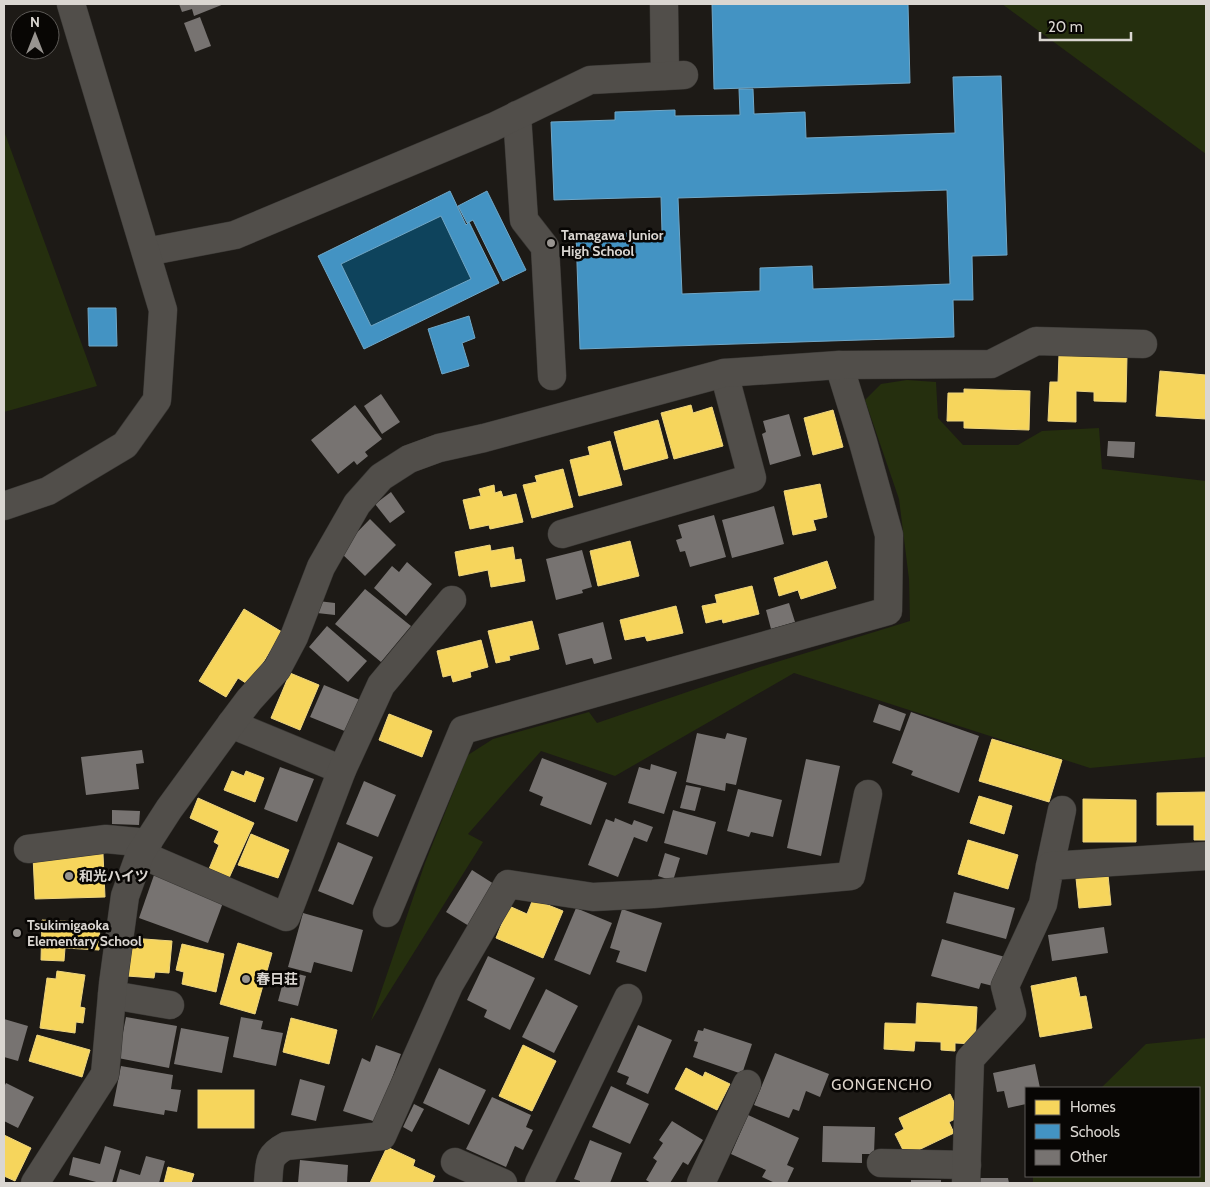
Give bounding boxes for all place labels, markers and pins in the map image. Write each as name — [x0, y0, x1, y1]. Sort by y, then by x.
place label: Tamagawa Junior High School — [561, 226, 664, 260]
marker: Tamagawa Junior High School — [545, 237, 557, 249]
place label: 和光ハイツ — [79, 867, 149, 885]
marker: 和光ハイツ — [63, 870, 75, 882]
place label: Tsukimigaoka Elementary School — [27, 916, 142, 950]
marker: Tsukimigaoka Elementary School — [11, 927, 23, 939]
place label: 春日荘 — [256, 970, 298, 988]
marker: 春日荘 — [240, 973, 252, 985]

